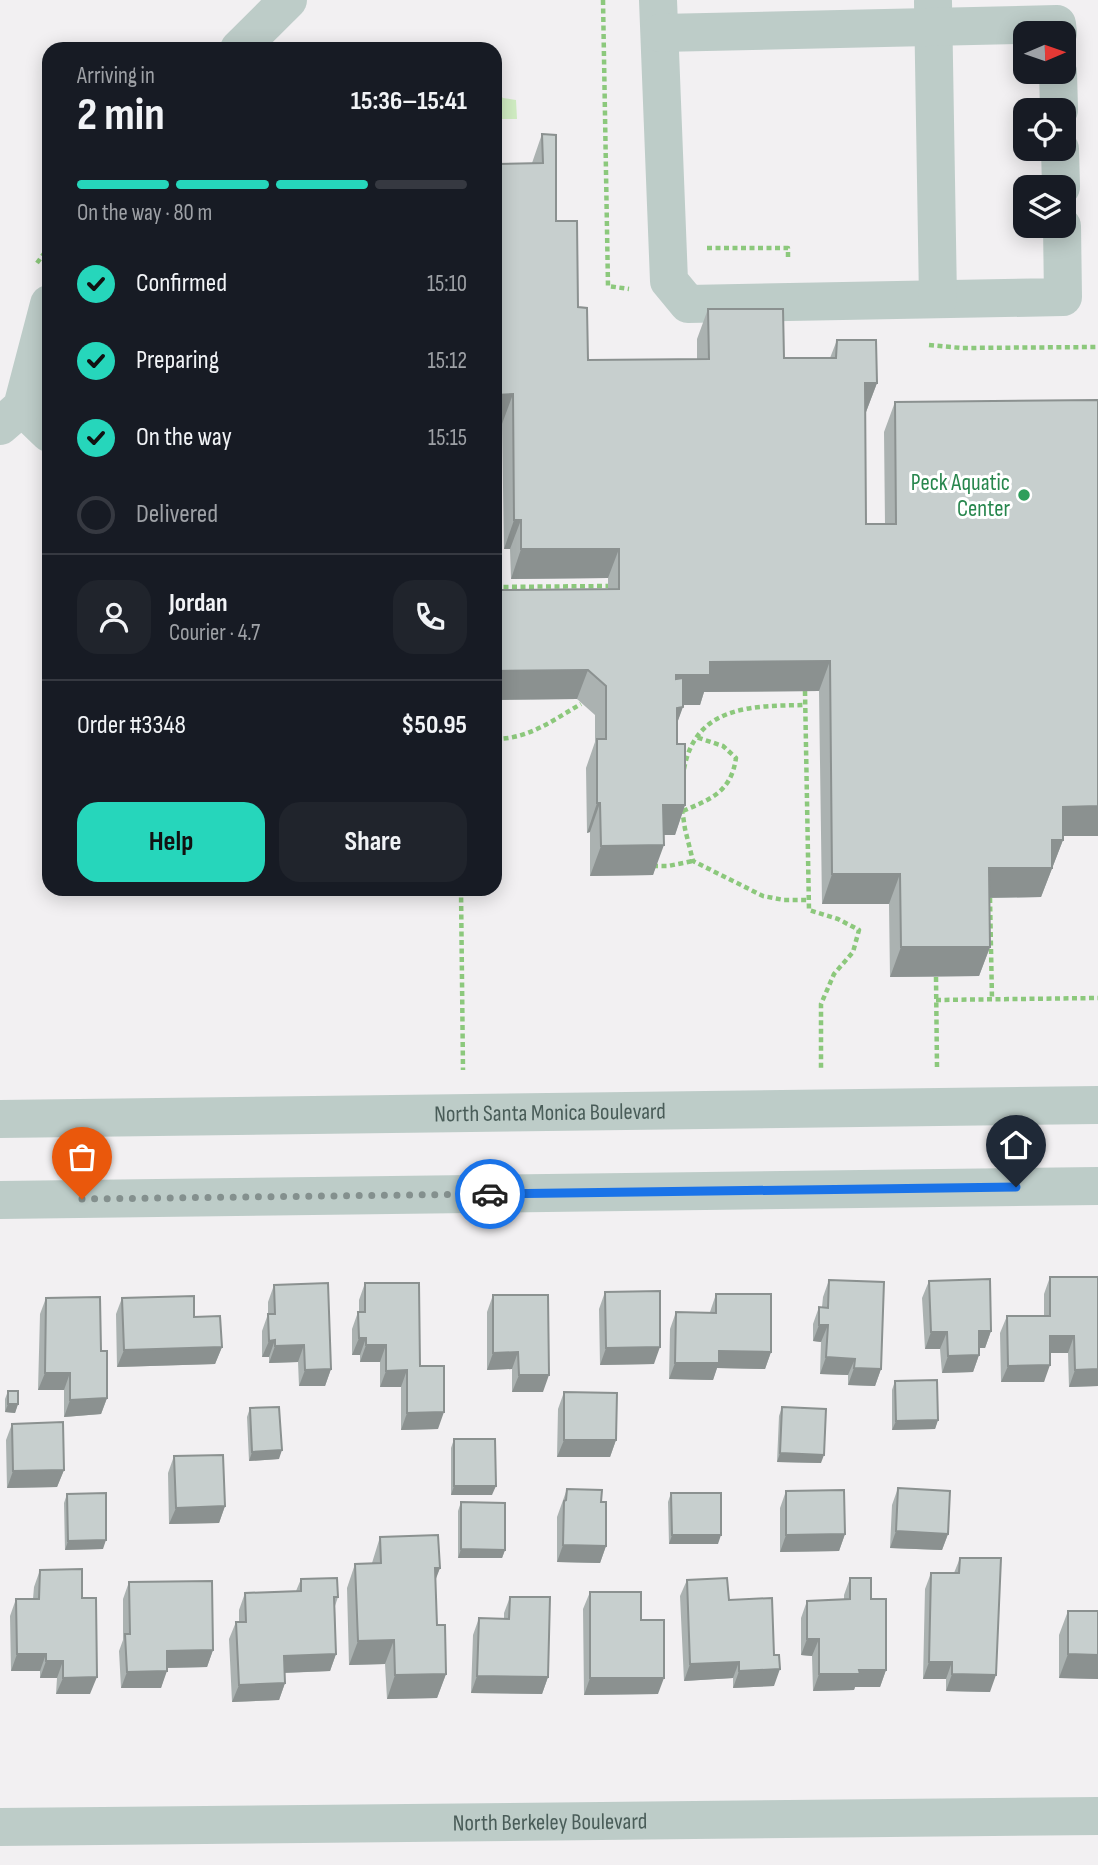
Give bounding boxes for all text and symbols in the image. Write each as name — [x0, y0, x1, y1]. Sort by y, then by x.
north arrow — [1013, 21, 1076, 84]
map controls — [1013, 21, 1076, 238]
text: Arriving in — [77, 62, 155, 90]
text: 15:36–15:41 — [351, 86, 467, 117]
text: 2 min — [77, 88, 165, 143]
button: locate — [1013, 98, 1076, 161]
button: layers — [1013, 175, 1076, 238]
text: On the way · 80 m — [77, 199, 212, 227]
icon: check — [77, 265, 115, 303]
text: Confirmed — [136, 268, 227, 299]
text: 15:10 — [427, 270, 467, 298]
icon: check — [77, 342, 115, 380]
text: Preparing — [136, 345, 219, 376]
text: 15:12 — [428, 347, 467, 375]
icon: check — [77, 419, 115, 457]
text: On the way — [136, 422, 232, 453]
text: 15:15 — [428, 424, 467, 452]
place label: Peck Aquatic Center — [911, 469, 1010, 523]
marker: Peck Aquatic Center — [1016, 487, 1032, 503]
text: Delivered — [136, 499, 218, 530]
button: person — [77, 580, 151, 654]
button: phone — [393, 580, 467, 654]
text: Jordan — [169, 588, 227, 619]
text: Courier · 4.7 — [169, 619, 260, 647]
text: Order #3348 — [77, 710, 186, 741]
text: $50.95 — [401, 710, 467, 741]
button: Help — [77, 802, 265, 882]
button: Share — [279, 802, 467, 882]
street label: North Santa Monica Boulevard — [434, 1098, 666, 1128]
pin — [986, 1115, 1046, 1187]
icon: home — [997, 1126, 1035, 1164]
pin — [52, 1127, 112, 1199]
icon: bag — [63, 1138, 101, 1176]
courier — [455, 1159, 525, 1229]
icon: car — [471, 1175, 509, 1213]
street label: North Berkeley Boulevard — [453, 1808, 647, 1837]

